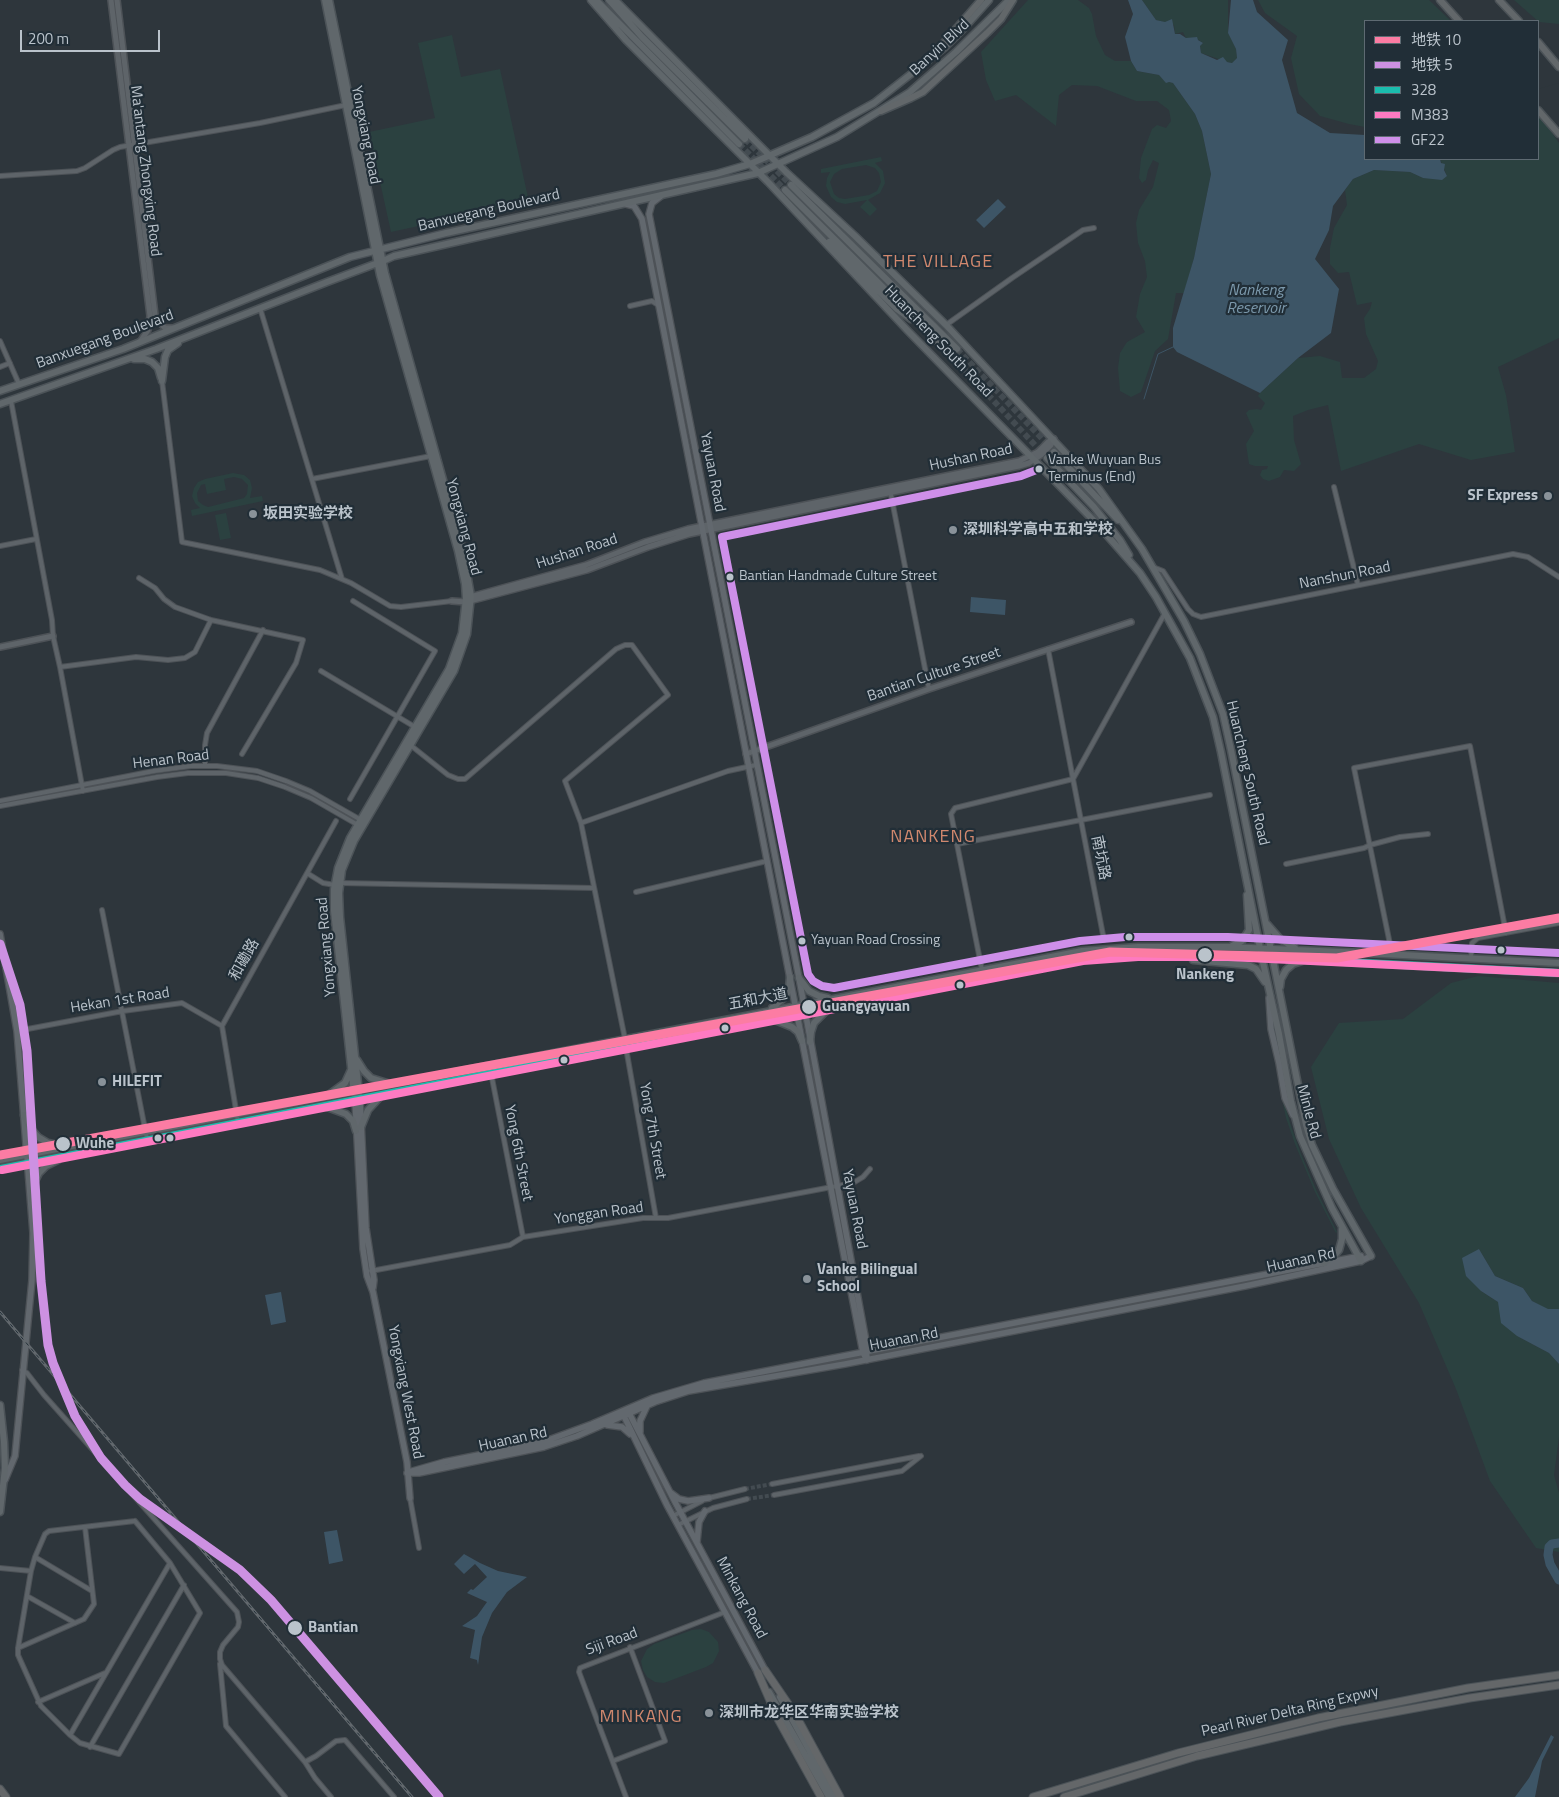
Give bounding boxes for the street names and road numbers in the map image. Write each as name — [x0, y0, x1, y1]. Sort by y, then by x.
street label: Banyin Blvd — [907, 16, 973, 80]
street label: Yongxiang Road — [347, 84, 383, 186]
street label: Ma'antang Zhongxing Road — [126, 85, 164, 257]
street label: Banxuegang Boulevard — [416, 186, 562, 236]
street label: Huancheng South Road — [880, 283, 996, 401]
street label: Banxuegang Boulevard — [34, 307, 176, 373]
street label: Yayuan Road — [695, 430, 729, 514]
street label: Hushan Road — [928, 440, 1014, 476]
street label: Yongxiang Road — [441, 476, 485, 578]
street label: Hushan Road — [534, 530, 620, 574]
street label: Nanshun Road — [1298, 558, 1392, 594]
street label: Bantian Culture Street — [865, 644, 1003, 706]
street label: Huancheng South Road — [1222, 699, 1272, 847]
street label: Henan Road — [132, 746, 210, 774]
street label: 南坑路 — [1087, 834, 1113, 882]
street label: Yongxiang Road — [314, 896, 340, 998]
street label: 和磡路 — [226, 936, 264, 984]
street label: Hekan 1st Road — [69, 984, 171, 1018]
street label: 五和大道 — [727, 985, 789, 1015]
street label: Yong 7th Street — [635, 1081, 669, 1181]
street label: Minle Rd — [1292, 1083, 1324, 1141]
street label: Yong 6th Street — [500, 1103, 536, 1203]
street label: Yayuan Road — [837, 1167, 871, 1251]
street label: Yonggan Road — [553, 1199, 645, 1229]
street label: Huanan Rd — [1265, 1245, 1337, 1277]
street label: Yongxiang West Road — [383, 1324, 427, 1460]
street label: Huanan Rd — [868, 1325, 940, 1355]
street label: Huanan Rd — [477, 1424, 549, 1456]
street label: Minkang Road — [712, 1554, 770, 1642]
street label: Siji Road — [584, 1624, 640, 1660]
street label: Pearl River Delta Ring Expwy — [1200, 1683, 1380, 1741]

